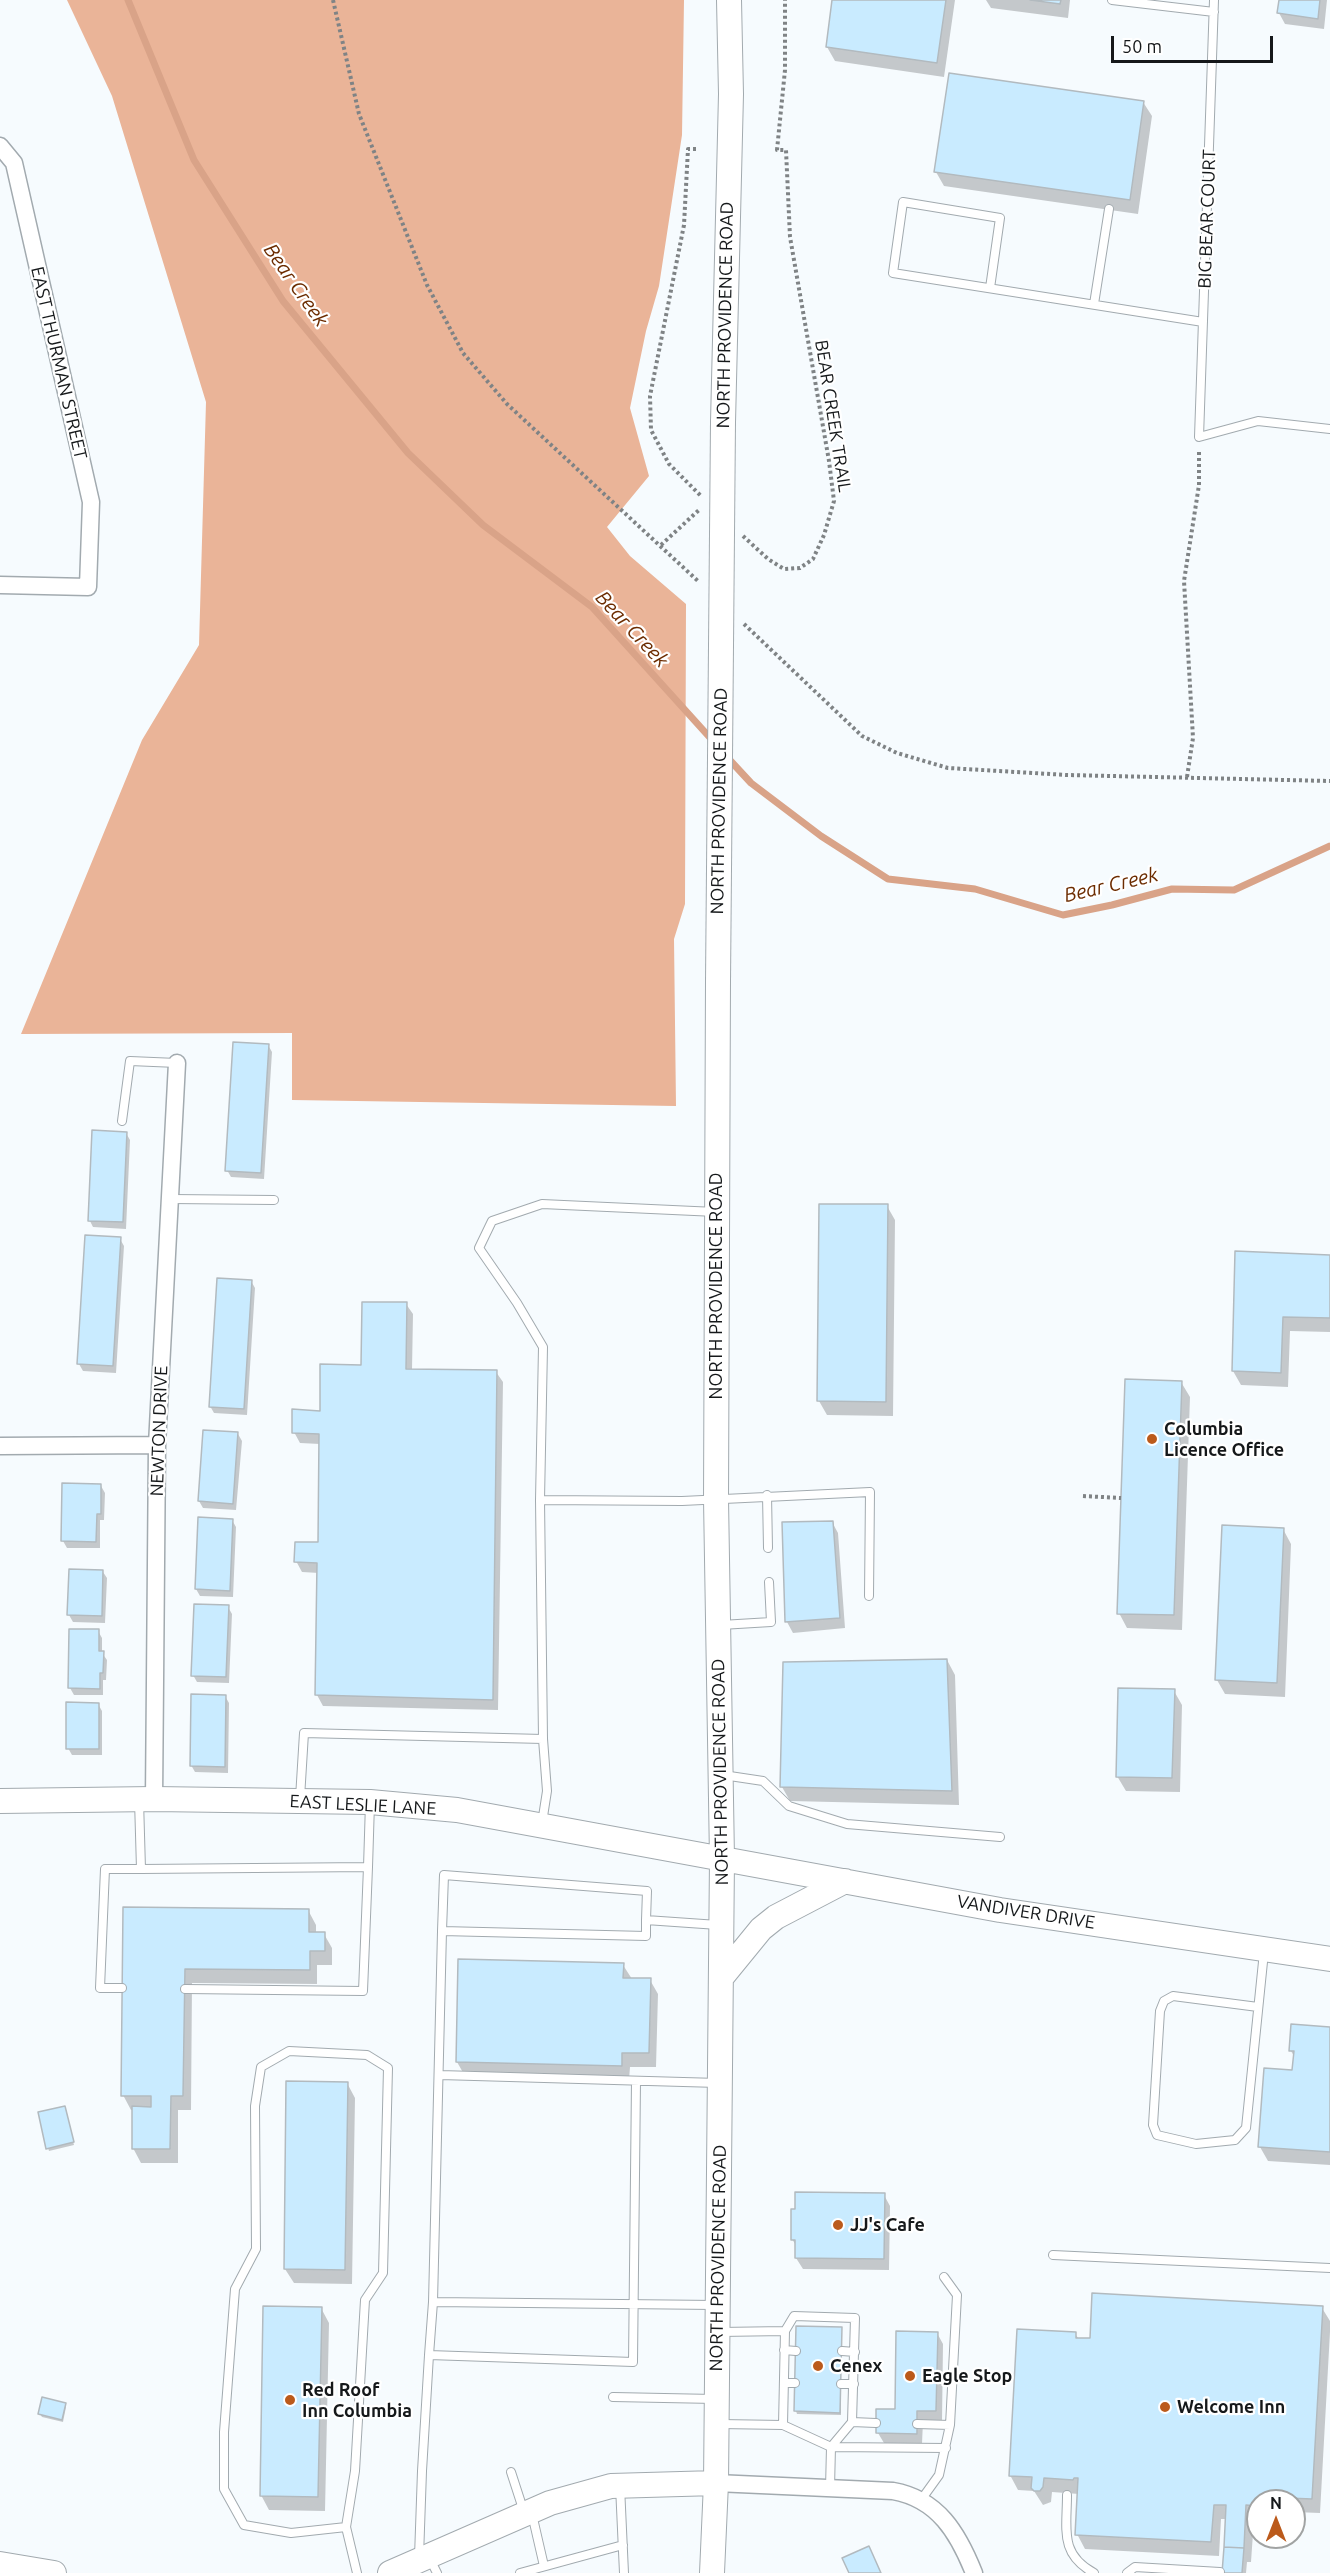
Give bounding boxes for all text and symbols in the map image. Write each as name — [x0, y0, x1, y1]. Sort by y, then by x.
scale bar — [1114, 24, 1276, 62]
text: 50 m — [1122, 36, 1162, 56]
street label: BIG BEAR COURT — [1194, 149, 1220, 289]
street label: NORTH PROVIDENCE ROAD — [712, 201, 738, 429]
water label: Bear Creek — [259, 239, 333, 331]
street label: EAST THURMAN STREET — [26, 265, 92, 461]
street label: BEAR CREEK TRAIL — [810, 338, 856, 494]
water label: Bear Creek — [590, 586, 674, 672]
street label: NORTH PROVIDENCE ROAD — [706, 687, 732, 915]
water label: Bear Creek — [1062, 863, 1160, 907]
street label: NORTH PROVIDENCE ROAD — [705, 1173, 727, 1399]
street label: NEWTON DRIVE — [146, 1365, 172, 1497]
place label: Columbia Licence Office — [1164, 1418, 1284, 1460]
marker: Columbia Licence Office — [1145, 1432, 1159, 1446]
street label: NORTH PROVIDENCE ROAD — [707, 1658, 733, 1886]
street label: EAST LESLIE LANE — [289, 1790, 437, 1820]
street label: VANDIVER DRIVE — [956, 1890, 1096, 1934]
street label: NORTH PROVIDENCE ROAD — [705, 2144, 731, 2372]
place label: JJ's Cafe — [850, 2214, 925, 2236]
marker: JJ's Cafe — [831, 2218, 845, 2232]
place label: Cenex — [830, 2355, 882, 2377]
marker: Cenex — [811, 2359, 825, 2373]
place label: Eagle Stop — [922, 2365, 1012, 2387]
marker: Eagle Stop — [903, 2369, 917, 2383]
place label: Red Roof Inn Columbia — [302, 2379, 412, 2422]
marker: Red Roof Inn Columbia — [283, 2393, 297, 2407]
place label: Welcome Inn — [1177, 2396, 1285, 2418]
marker: Welcome Inn — [1158, 2400, 1172, 2414]
north arrow — [1246, 2489, 1306, 2549]
text: N — [1270, 2494, 1282, 2512]

